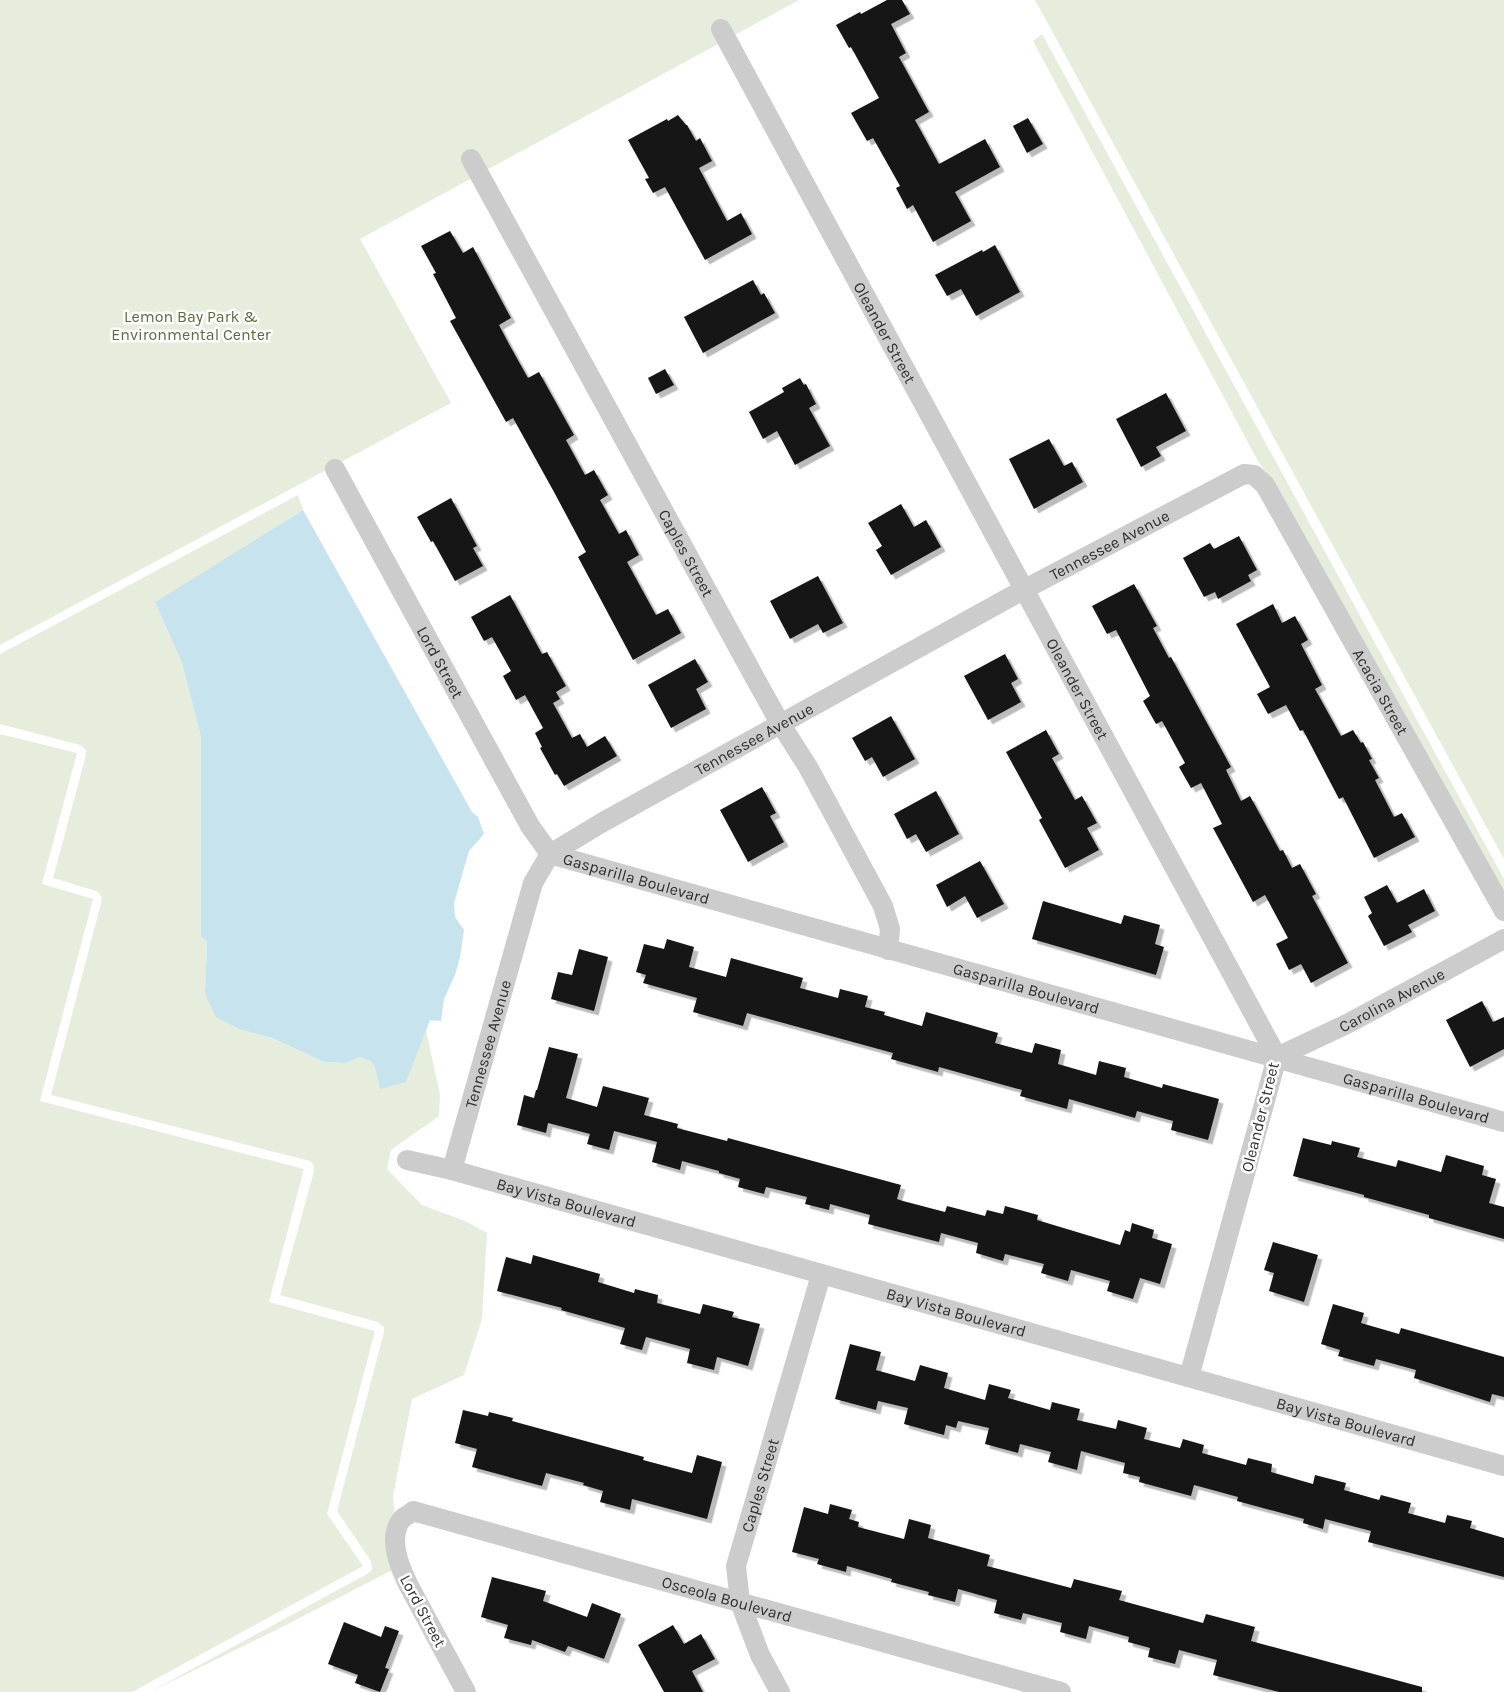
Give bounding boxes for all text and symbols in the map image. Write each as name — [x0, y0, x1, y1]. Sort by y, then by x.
street label: Oleander Street — [850, 278, 920, 387]
park label: Lemon Bay Park & Environmental Center — [111, 307, 271, 344]
street label: Caples Street — [655, 506, 718, 600]
street label: Tennessee Avenue — [1046, 506, 1172, 584]
street label: Lord Street — [413, 623, 468, 701]
street label: Oleander Street — [1043, 635, 1113, 743]
street label: Acacia Street — [1349, 645, 1413, 738]
street label: Tennessee Avenue — [691, 698, 816, 779]
street label: Gasparilla Boulevard — [561, 849, 712, 908]
street label: Gasparilla Boulevard — [951, 958, 1102, 1017]
street label: Carolina Avenue — [1336, 964, 1448, 1036]
street label: Tennessee Avenue — [460, 978, 515, 1110]
street label: Oleander Street — [1237, 1060, 1283, 1174]
street label: Gasparilla Boulevard — [1341, 1068, 1492, 1127]
street label: Bay Vista Boulevard — [495, 1174, 638, 1231]
street label: Bay Vista Boulevard — [884, 1283, 1028, 1341]
street label: Bay Vista Boulevard — [1274, 1393, 1418, 1450]
street label: Caples Street — [737, 1436, 782, 1534]
street label: Osceola Boulevard — [660, 1571, 794, 1626]
street label: Lord Street — [396, 1572, 450, 1650]

